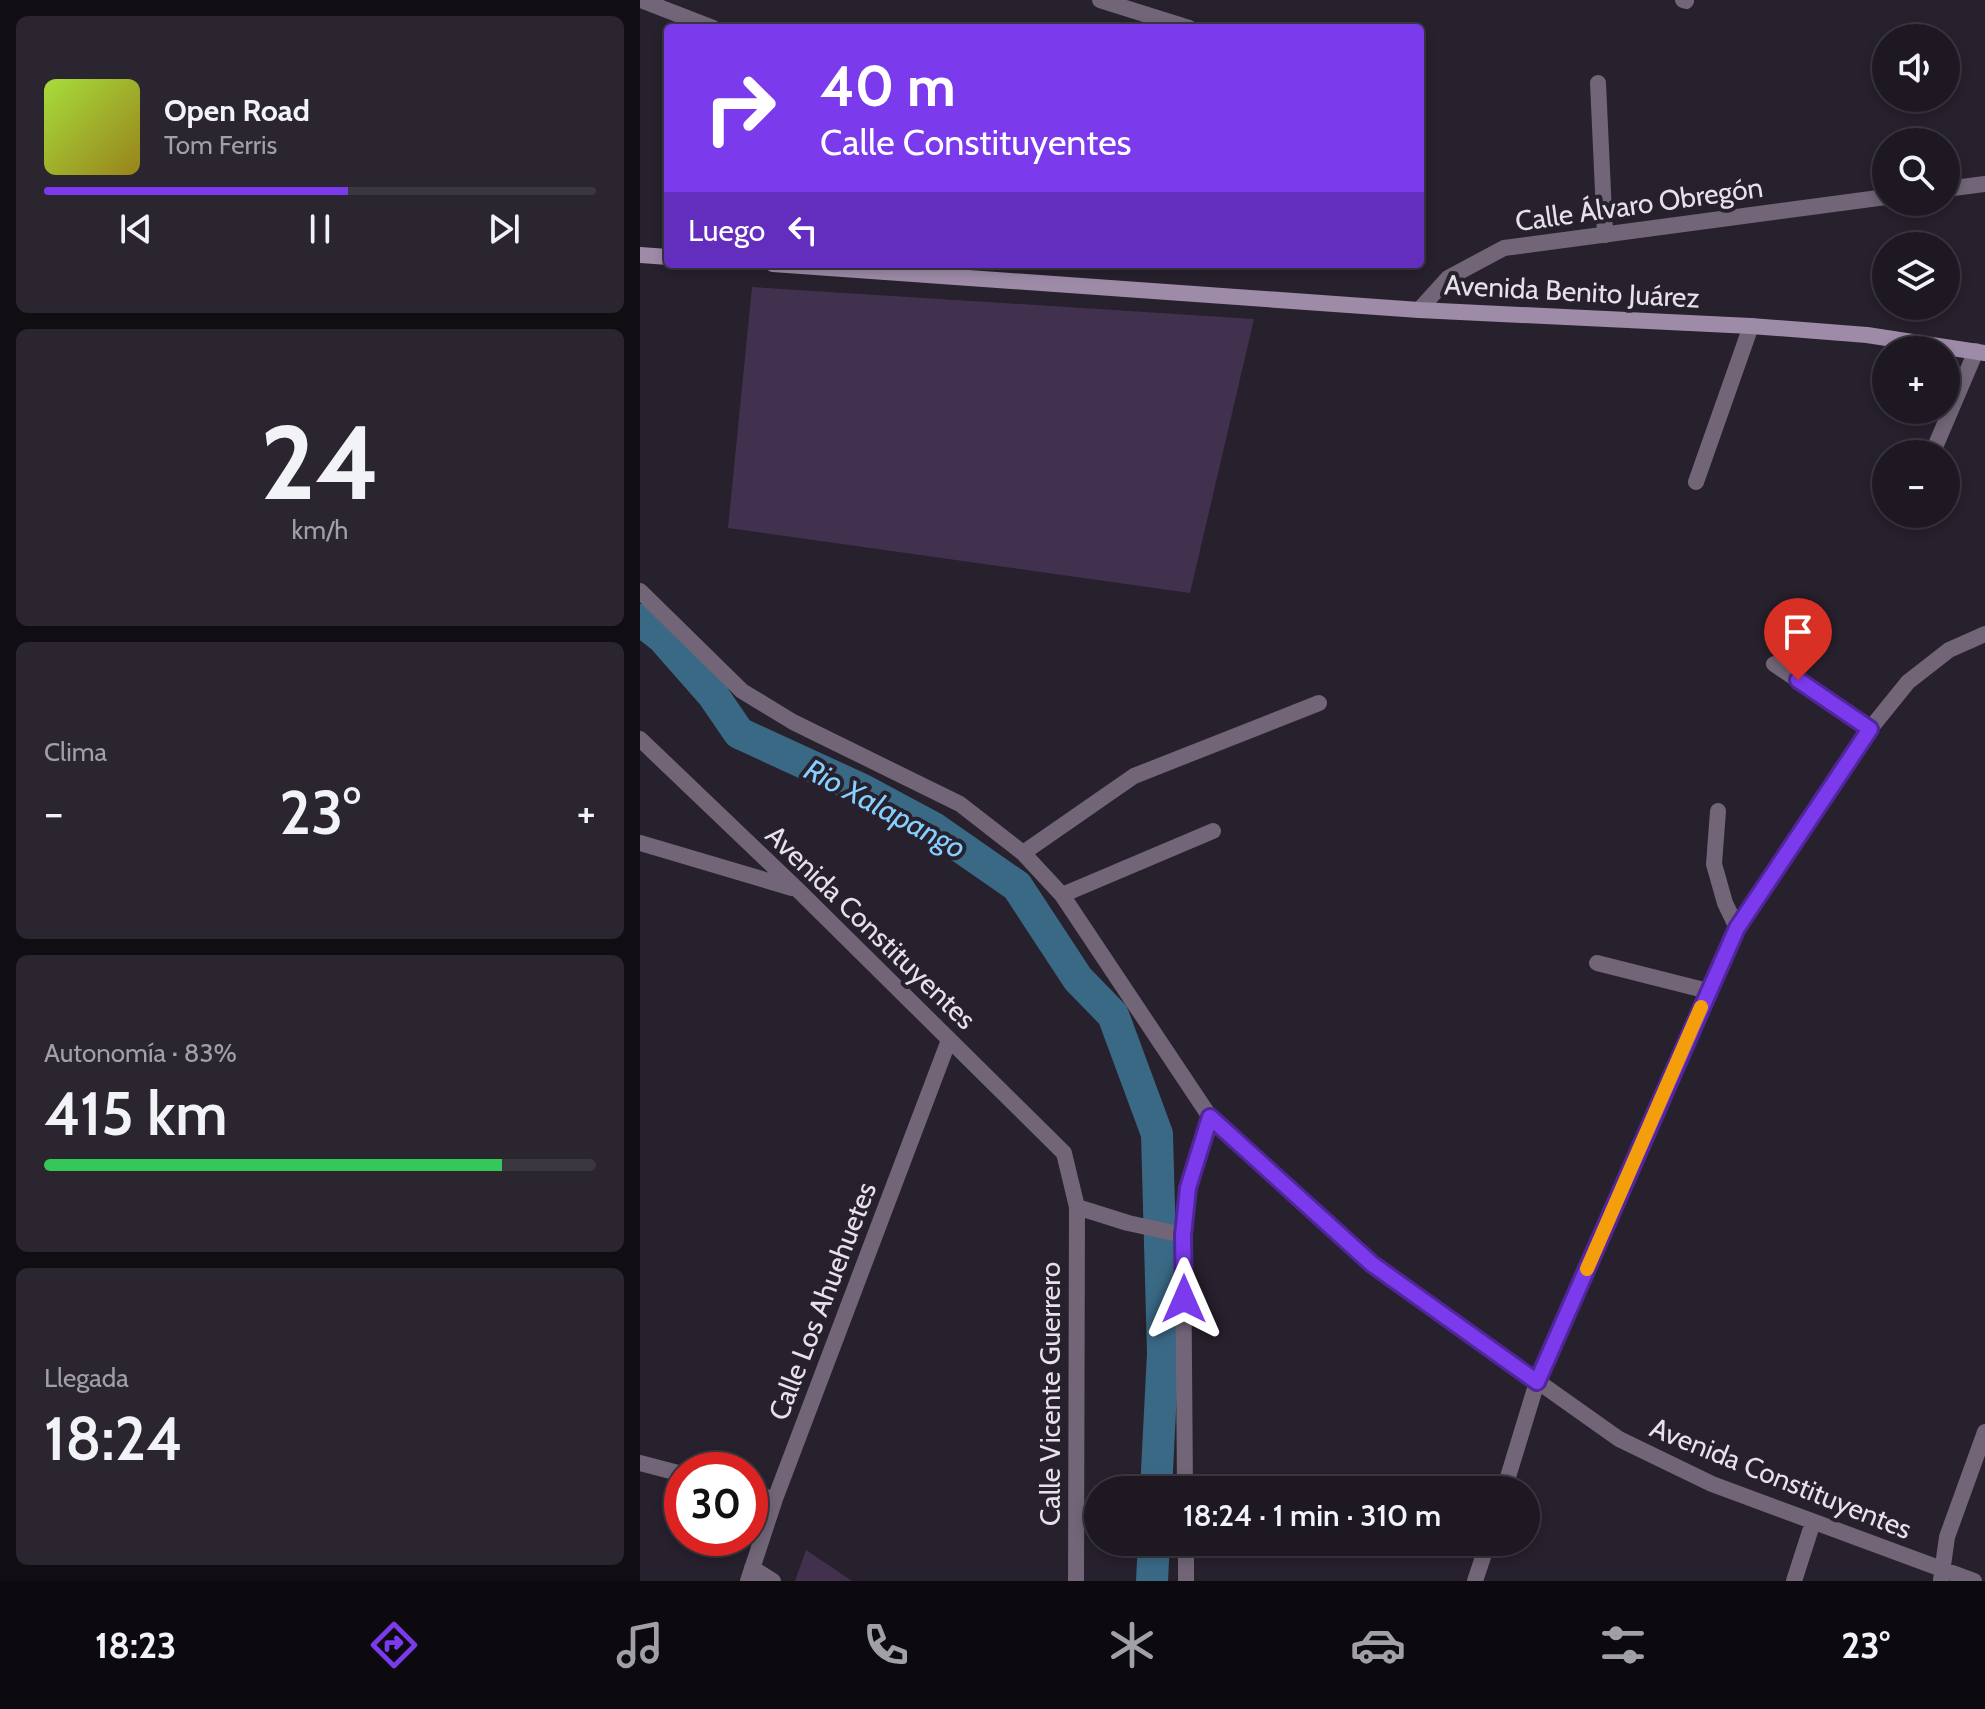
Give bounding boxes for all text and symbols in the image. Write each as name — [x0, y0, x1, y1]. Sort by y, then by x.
map controls — [1872, 24, 1960, 528]
button: sound — [1872, 24, 1960, 112]
text: 40 m — [820, 52, 956, 120]
icon: right — [688, 56, 792, 160]
text: Open Road — [164, 92, 310, 129]
text: Calle Constituyentes — [820, 120, 1131, 164]
button: search — [1872, 128, 1960, 216]
text: Tom Ferris — [164, 129, 277, 161]
street label: Calle Álvaro Obregón — [1513, 170, 1765, 238]
icon: previous — [114, 207, 158, 251]
icon: pause — [298, 207, 342, 251]
icon: next — [482, 207, 526, 251]
icon: left — [781, 208, 825, 252]
text: Luego — [688, 212, 765, 249]
button: layers — [1872, 232, 1960, 320]
street label: Avenida Benito Juárez — [1443, 267, 1701, 315]
button: + — [1872, 336, 1960, 424]
text: 24 — [260, 399, 380, 525]
button: − — [1872, 440, 1960, 528]
text: km/h — [292, 514, 348, 546]
pin — [1764, 598, 1832, 680]
icon: arrive — [1776, 610, 1820, 654]
text: Clima — [44, 736, 107, 768]
water label: Rio Xalapango — [798, 751, 972, 866]
text: 23° — [279, 776, 361, 849]
text: − — [44, 786, 63, 839]
text: + — [577, 786, 596, 839]
street label: Avenida Constituyentes — [759, 818, 983, 1036]
text: Autonomía · 83% — [44, 1037, 237, 1069]
text: 415 km — [44, 1077, 228, 1150]
street label: Calle Los Ahuehuetes — [761, 1177, 883, 1425]
position arrow — [1142, 1257, 1226, 1341]
street label: Calle Vicente Guerrero — [1033, 1262, 1067, 1526]
text: Llegada — [44, 1362, 129, 1394]
text: 18:24 — [44, 1402, 182, 1475]
street label: Avenida Constituyentes — [1645, 1410, 1917, 1546]
speed limit sign: 30 — [664, 1452, 768, 1556]
text: 18:24 · 1 min · 310 m — [1183, 1497, 1441, 1534]
icon: directions — [366, 1617, 422, 1673]
icon: music — [612, 1617, 668, 1673]
icon: phone — [858, 1617, 914, 1673]
icon: climate — [1104, 1617, 1160, 1673]
icon: car — [1350, 1617, 1406, 1673]
icon: filters — [1595, 1617, 1651, 1673]
text: 18:23 — [95, 1623, 176, 1667]
text: 23° — [1841, 1623, 1890, 1667]

